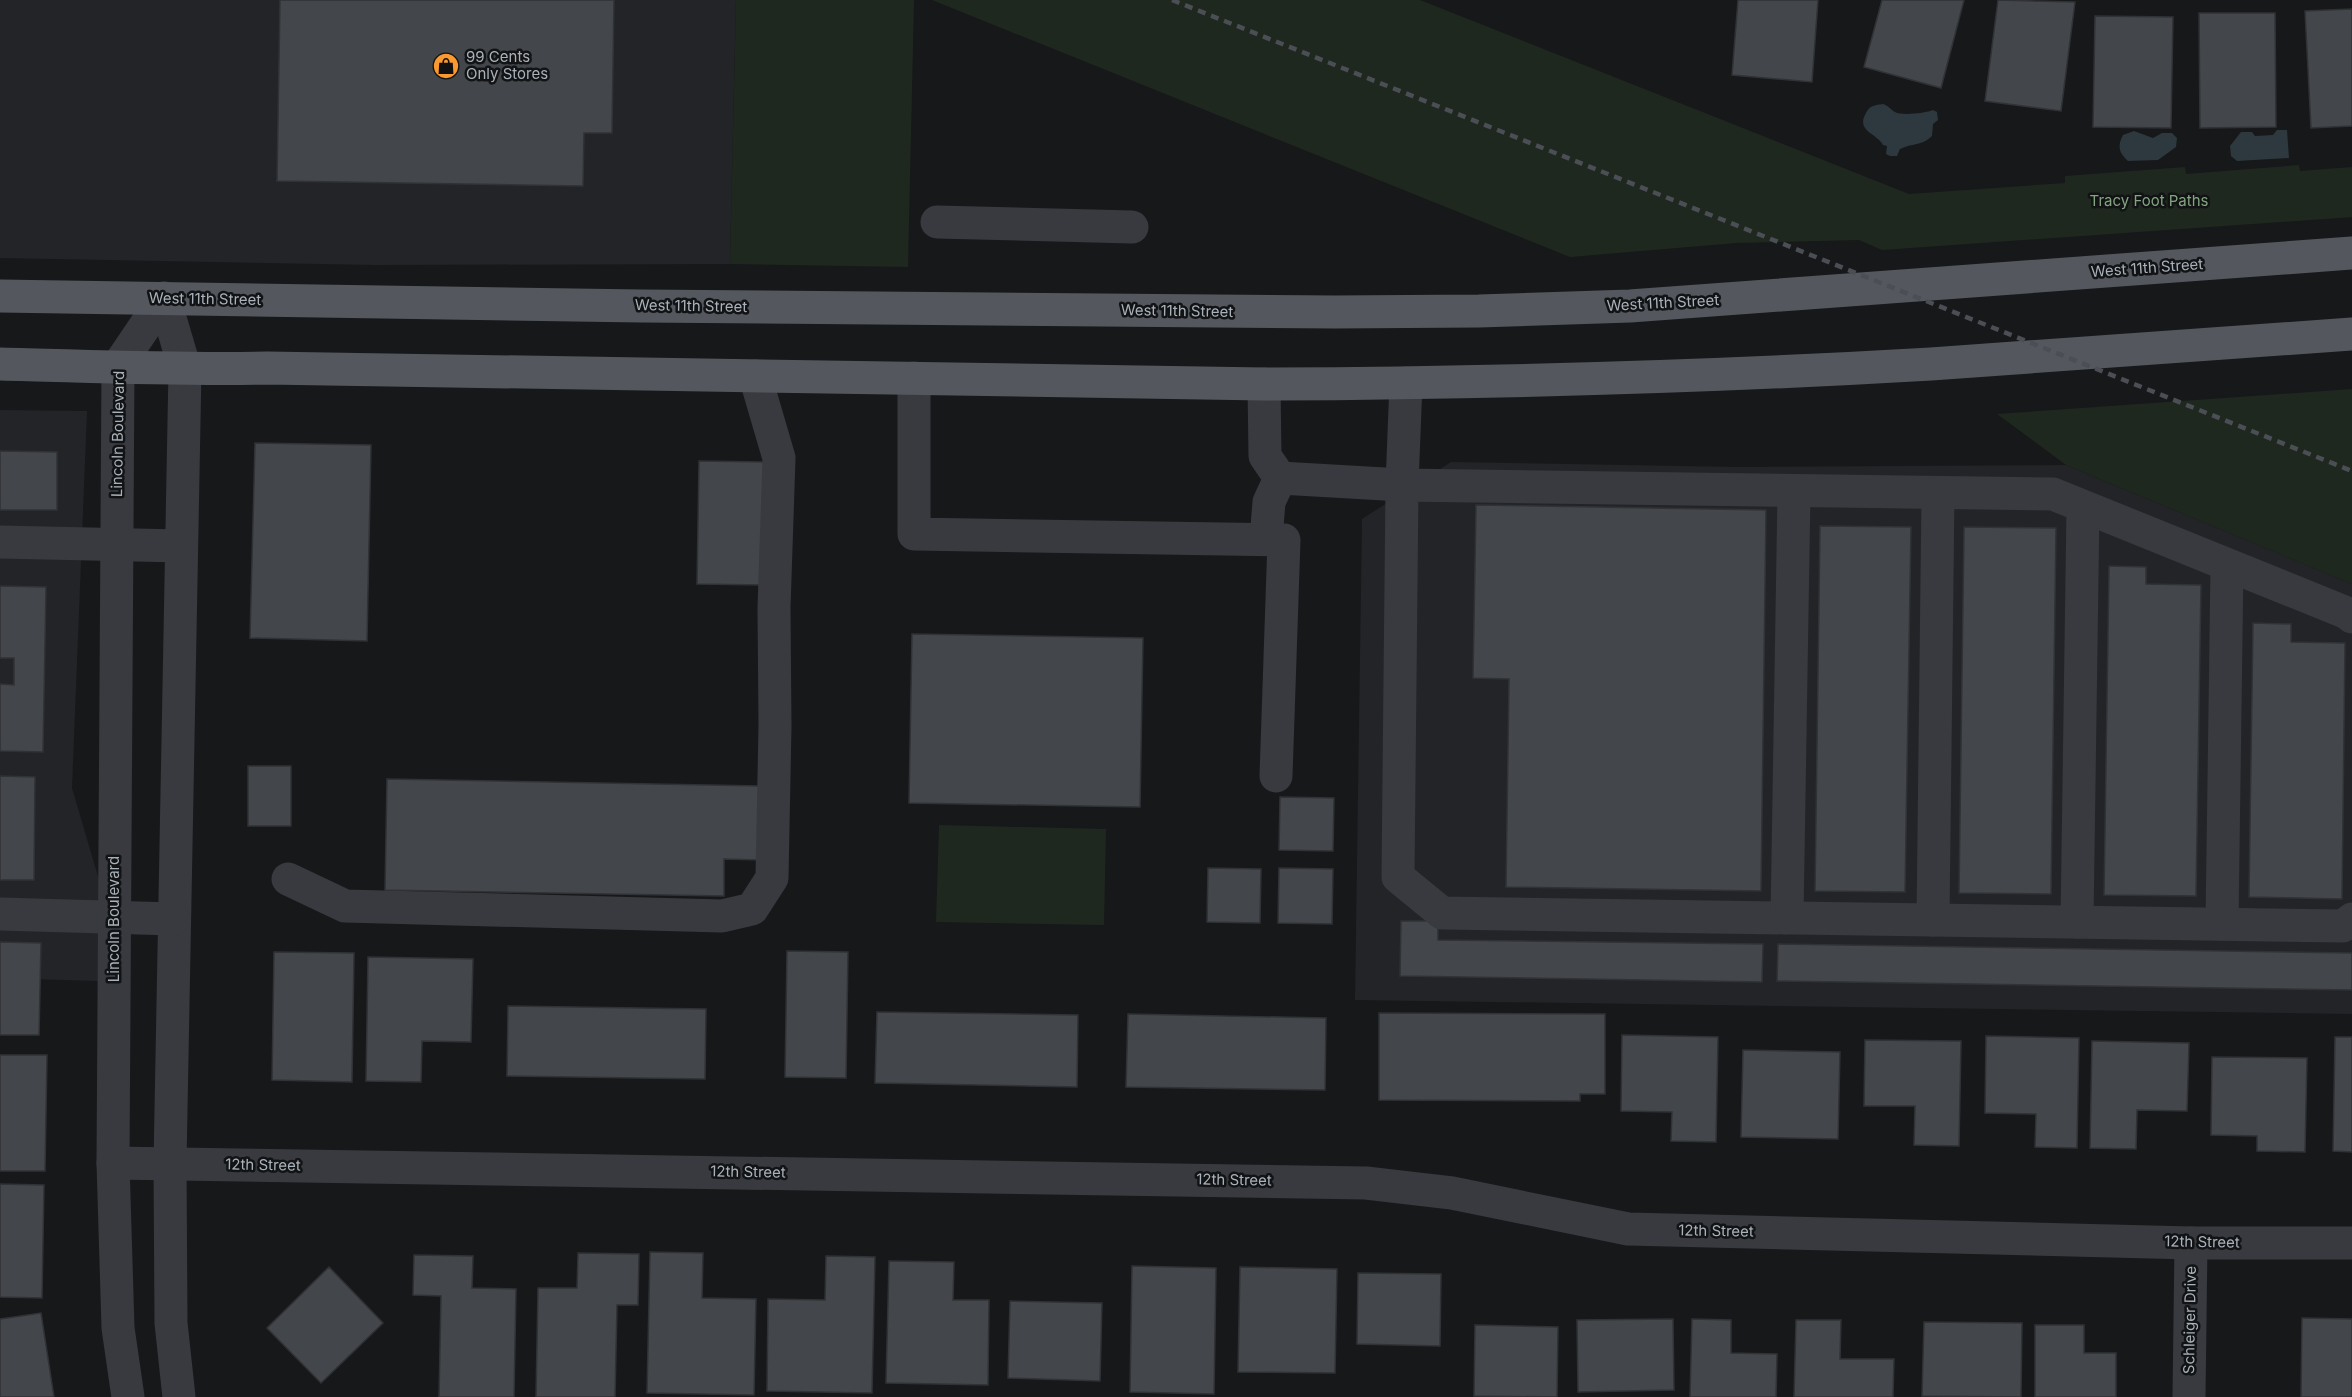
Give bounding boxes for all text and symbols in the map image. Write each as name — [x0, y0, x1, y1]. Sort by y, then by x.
place label: 99 Cents Only Stores — [466, 47, 548, 83]
shop icon: 99 Cents Only Stores — [431, 51, 461, 81]
park label: Tracy Foot Paths — [2090, 191, 2209, 210]
street label: West 11th Street — [2090, 254, 2204, 281]
street label: West 11th Street — [149, 288, 262, 309]
street label: West 11th Street — [1606, 290, 1720, 315]
street label: West 11th Street — [635, 295, 748, 316]
street label: West 11th Street — [1121, 300, 1234, 321]
street label: Lincoln Boulevard — [107, 371, 128, 497]
street label: Lincoln Boulevard — [104, 856, 123, 982]
street label: 12th Street — [225, 1154, 301, 1175]
street label: 12th Street — [710, 1161, 786, 1182]
street label: 12th Street — [1196, 1169, 1272, 1190]
street label: 12th Street — [1678, 1220, 1754, 1241]
street label: 12th Street — [2164, 1231, 2240, 1252]
street label: Schleiger Drive — [2179, 1266, 2200, 1374]

